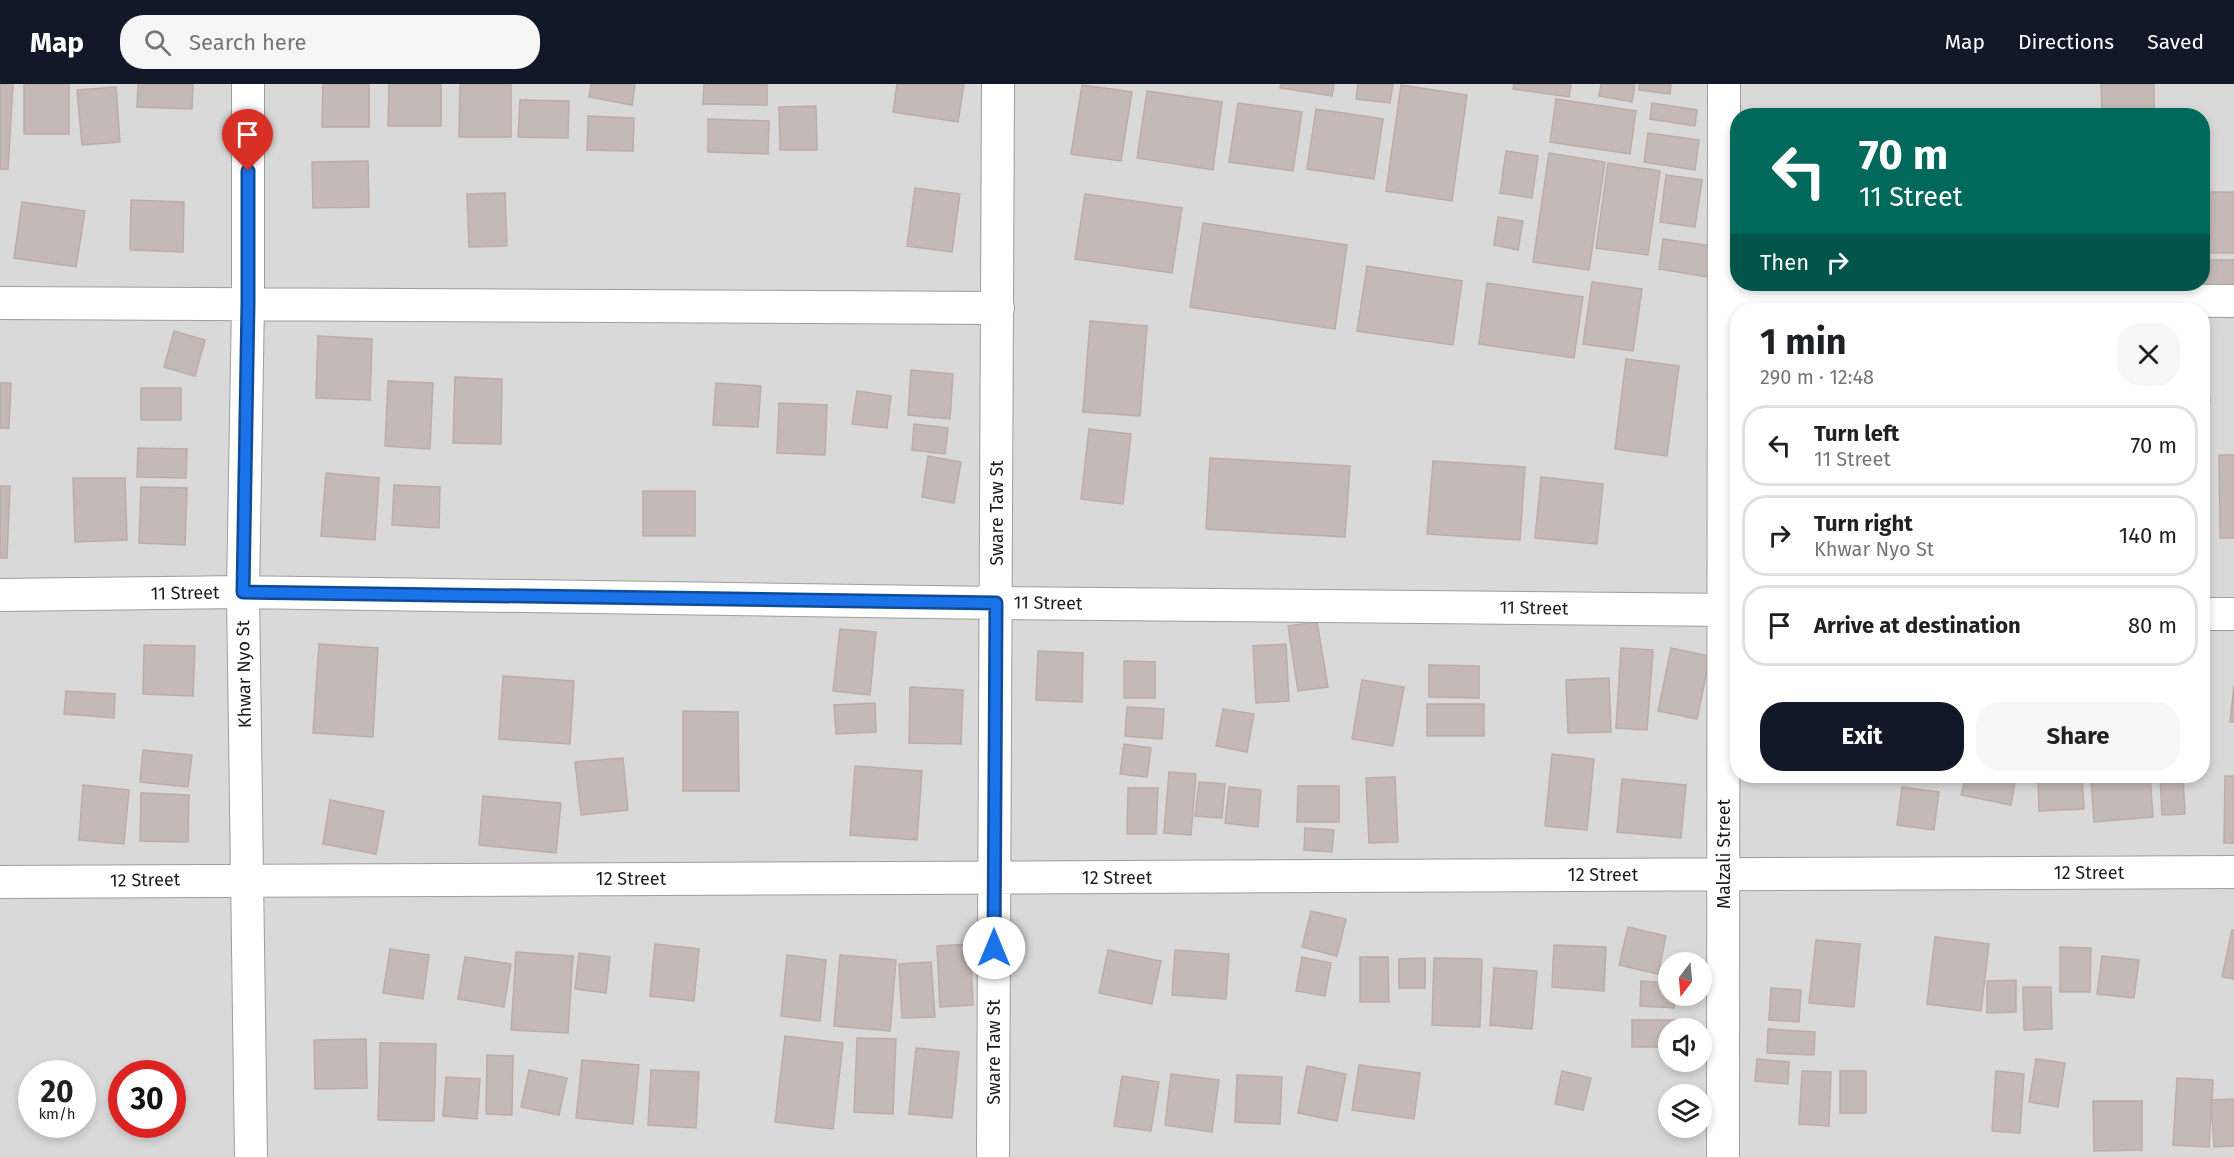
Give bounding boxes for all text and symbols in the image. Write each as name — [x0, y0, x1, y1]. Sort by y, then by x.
search box — [120, 15, 540, 69]
text: Map — [30, 26, 84, 59]
icon: search — [141, 26, 174, 59]
text: Search here — [189, 29, 307, 56]
text: Map — [1945, 29, 1985, 55]
text: Directions — [2018, 29, 2114, 55]
text: Saved — [2147, 29, 2204, 55]
pin — [222, 109, 273, 171]
icon: arrive — [231, 118, 264, 151]
text: 70 m — [1859, 130, 1948, 180]
icon: left — [1760, 132, 1838, 210]
text: 11 Street — [1859, 181, 1962, 213]
icon: right — [1821, 246, 1854, 279]
text: Then — [1760, 249, 1809, 276]
text: 1 min — [1760, 320, 1847, 364]
button: close — [2117, 323, 2180, 386]
text: 290 m · 12:48 — [1760, 365, 1874, 389]
text: Turn left — [1814, 420, 1899, 447]
icon: left — [1763, 429, 1796, 462]
text: 70 m — [2131, 432, 2177, 459]
text: 11 Street — [1814, 447, 1891, 471]
street label: Sware Taw St — [986, 460, 1008, 566]
text: Turn right — [1814, 510, 1913, 537]
icon: right — [1763, 519, 1796, 552]
text: 140 m — [2119, 522, 2177, 549]
text: Khwar Nyo St — [1814, 537, 1934, 561]
street label: 11 Street — [150, 581, 220, 605]
street label: 11 Street — [1013, 591, 1083, 615]
street label: 11 Street — [1499, 596, 1569, 620]
icon: arrive — [1763, 609, 1796, 642]
text: Arrive at destination — [1814, 612, 2021, 639]
text: 80 m — [2128, 612, 2177, 639]
street label: Khwar Nyo St — [232, 619, 256, 728]
button: Exit — [1760, 702, 1964, 771]
button: Share — [1976, 702, 2180, 771]
street label: Malzali Street — [1713, 798, 1735, 909]
street label: 12 Street — [2054, 862, 2125, 884]
street label: 12 Street — [1568, 864, 1639, 886]
street label: 12 Street — [1082, 867, 1153, 889]
street label: 12 Street — [110, 868, 181, 892]
street label: 12 Street — [596, 868, 667, 890]
position arrow — [962, 916, 1026, 980]
north arrow — [1658, 952, 1712, 1006]
map controls — [1658, 952, 1712, 1138]
street label: Sware Taw St — [983, 999, 1005, 1105]
button: sound — [1658, 1018, 1712, 1072]
speed limit sign: 30 — [108, 1060, 186, 1138]
text: 20 — [40, 1074, 74, 1110]
button: layers — [1658, 1084, 1712, 1138]
text: km/h — [38, 1105, 76, 1123]

